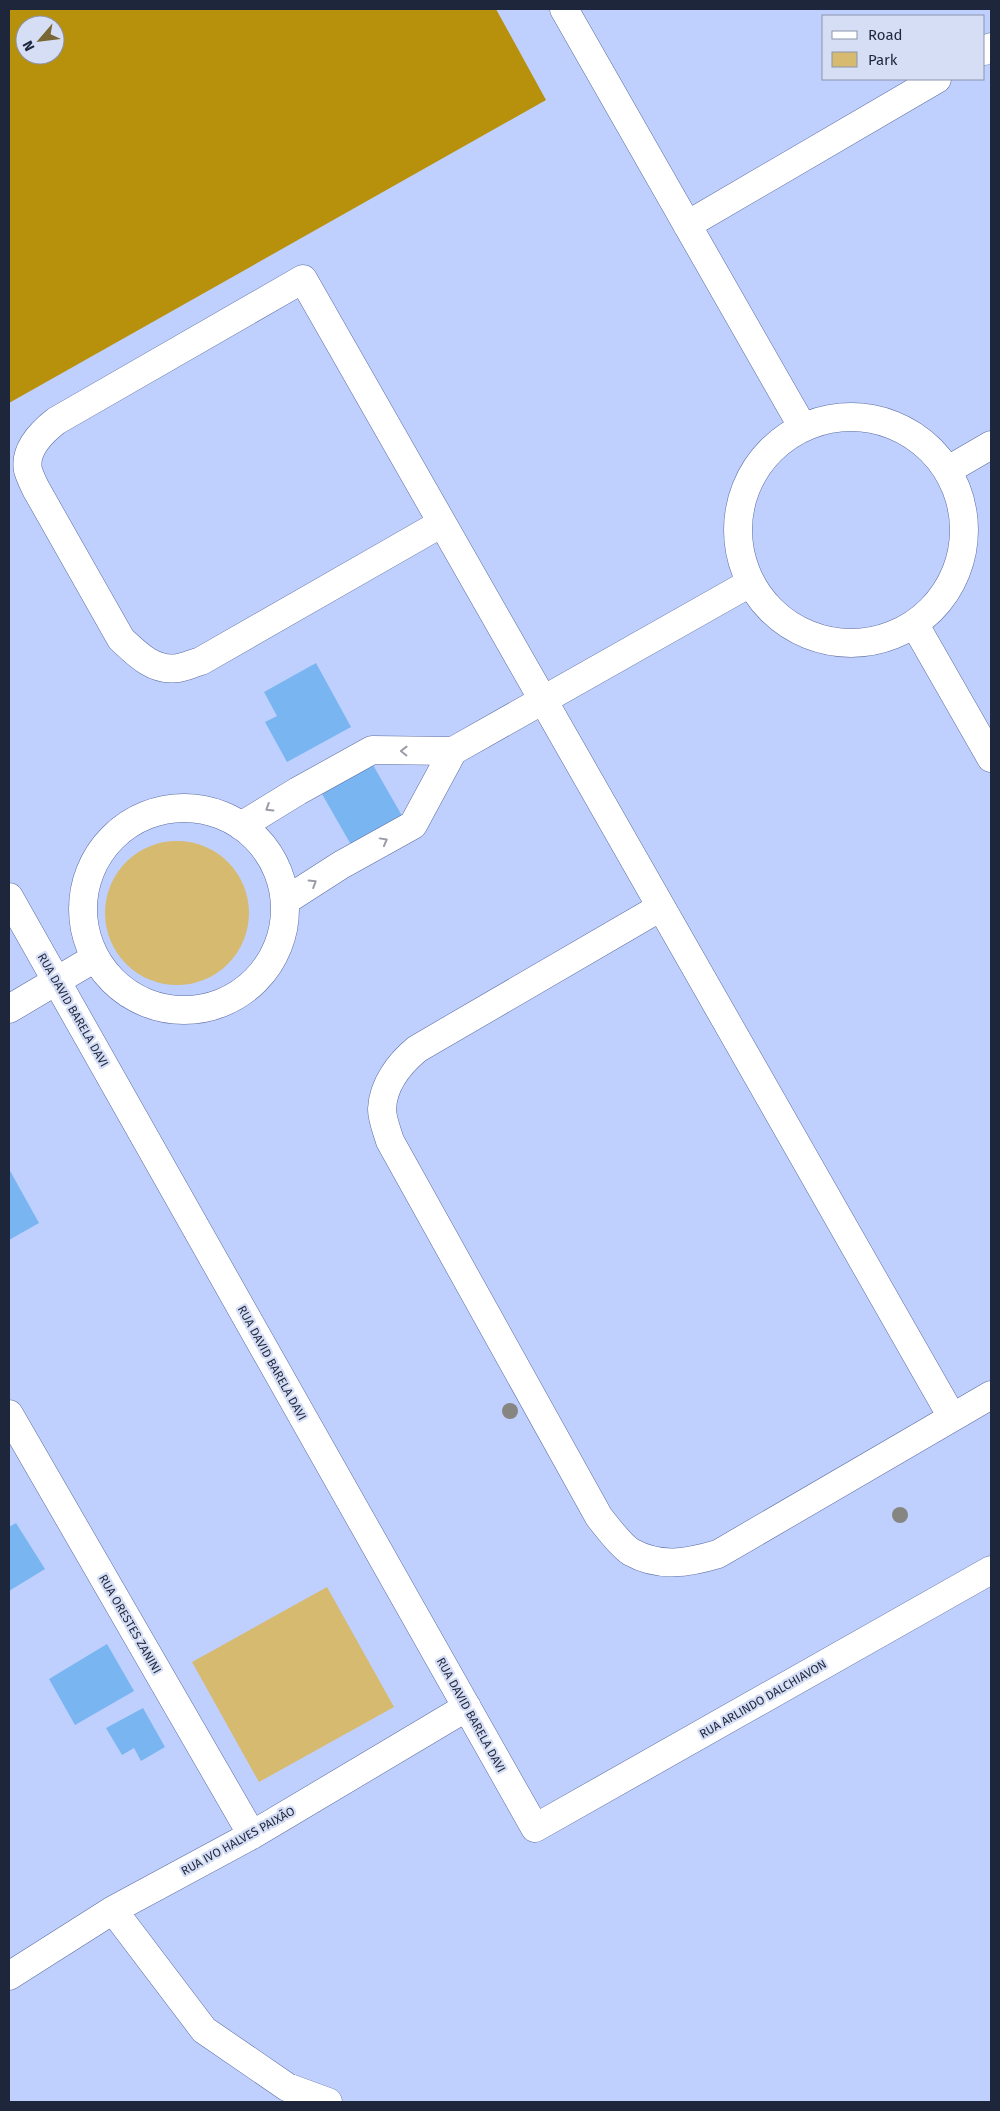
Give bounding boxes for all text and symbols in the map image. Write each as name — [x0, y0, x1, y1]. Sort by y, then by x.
north arrow — [15, 15, 65, 65]
legend — [822, 15, 985, 80]
text: Road — [868, 26, 903, 44]
text: N — [19, 38, 39, 54]
text: Park — [868, 51, 898, 69]
one-way arrow — [400, 746, 408, 756]
one-way arrow — [266, 802, 275, 812]
one-way arrow — [379, 838, 388, 848]
one-way arrow — [307, 880, 317, 889]
street label: RUA DAVID BARELA DAVI — [35, 951, 111, 1069]
street label: RUA DAVID BARELA DAVI — [235, 1303, 309, 1423]
street label: RUA ORESTES ZANINI — [96, 1572, 164, 1676]
street label: RUA DAVID BARELA DAVI — [434, 1655, 508, 1775]
street label: RUA ARLINDO DALCHIAVON — [697, 1657, 829, 1741]
street label: RUA IVO HALVES PAIXÃO — [178, 1803, 297, 1878]

